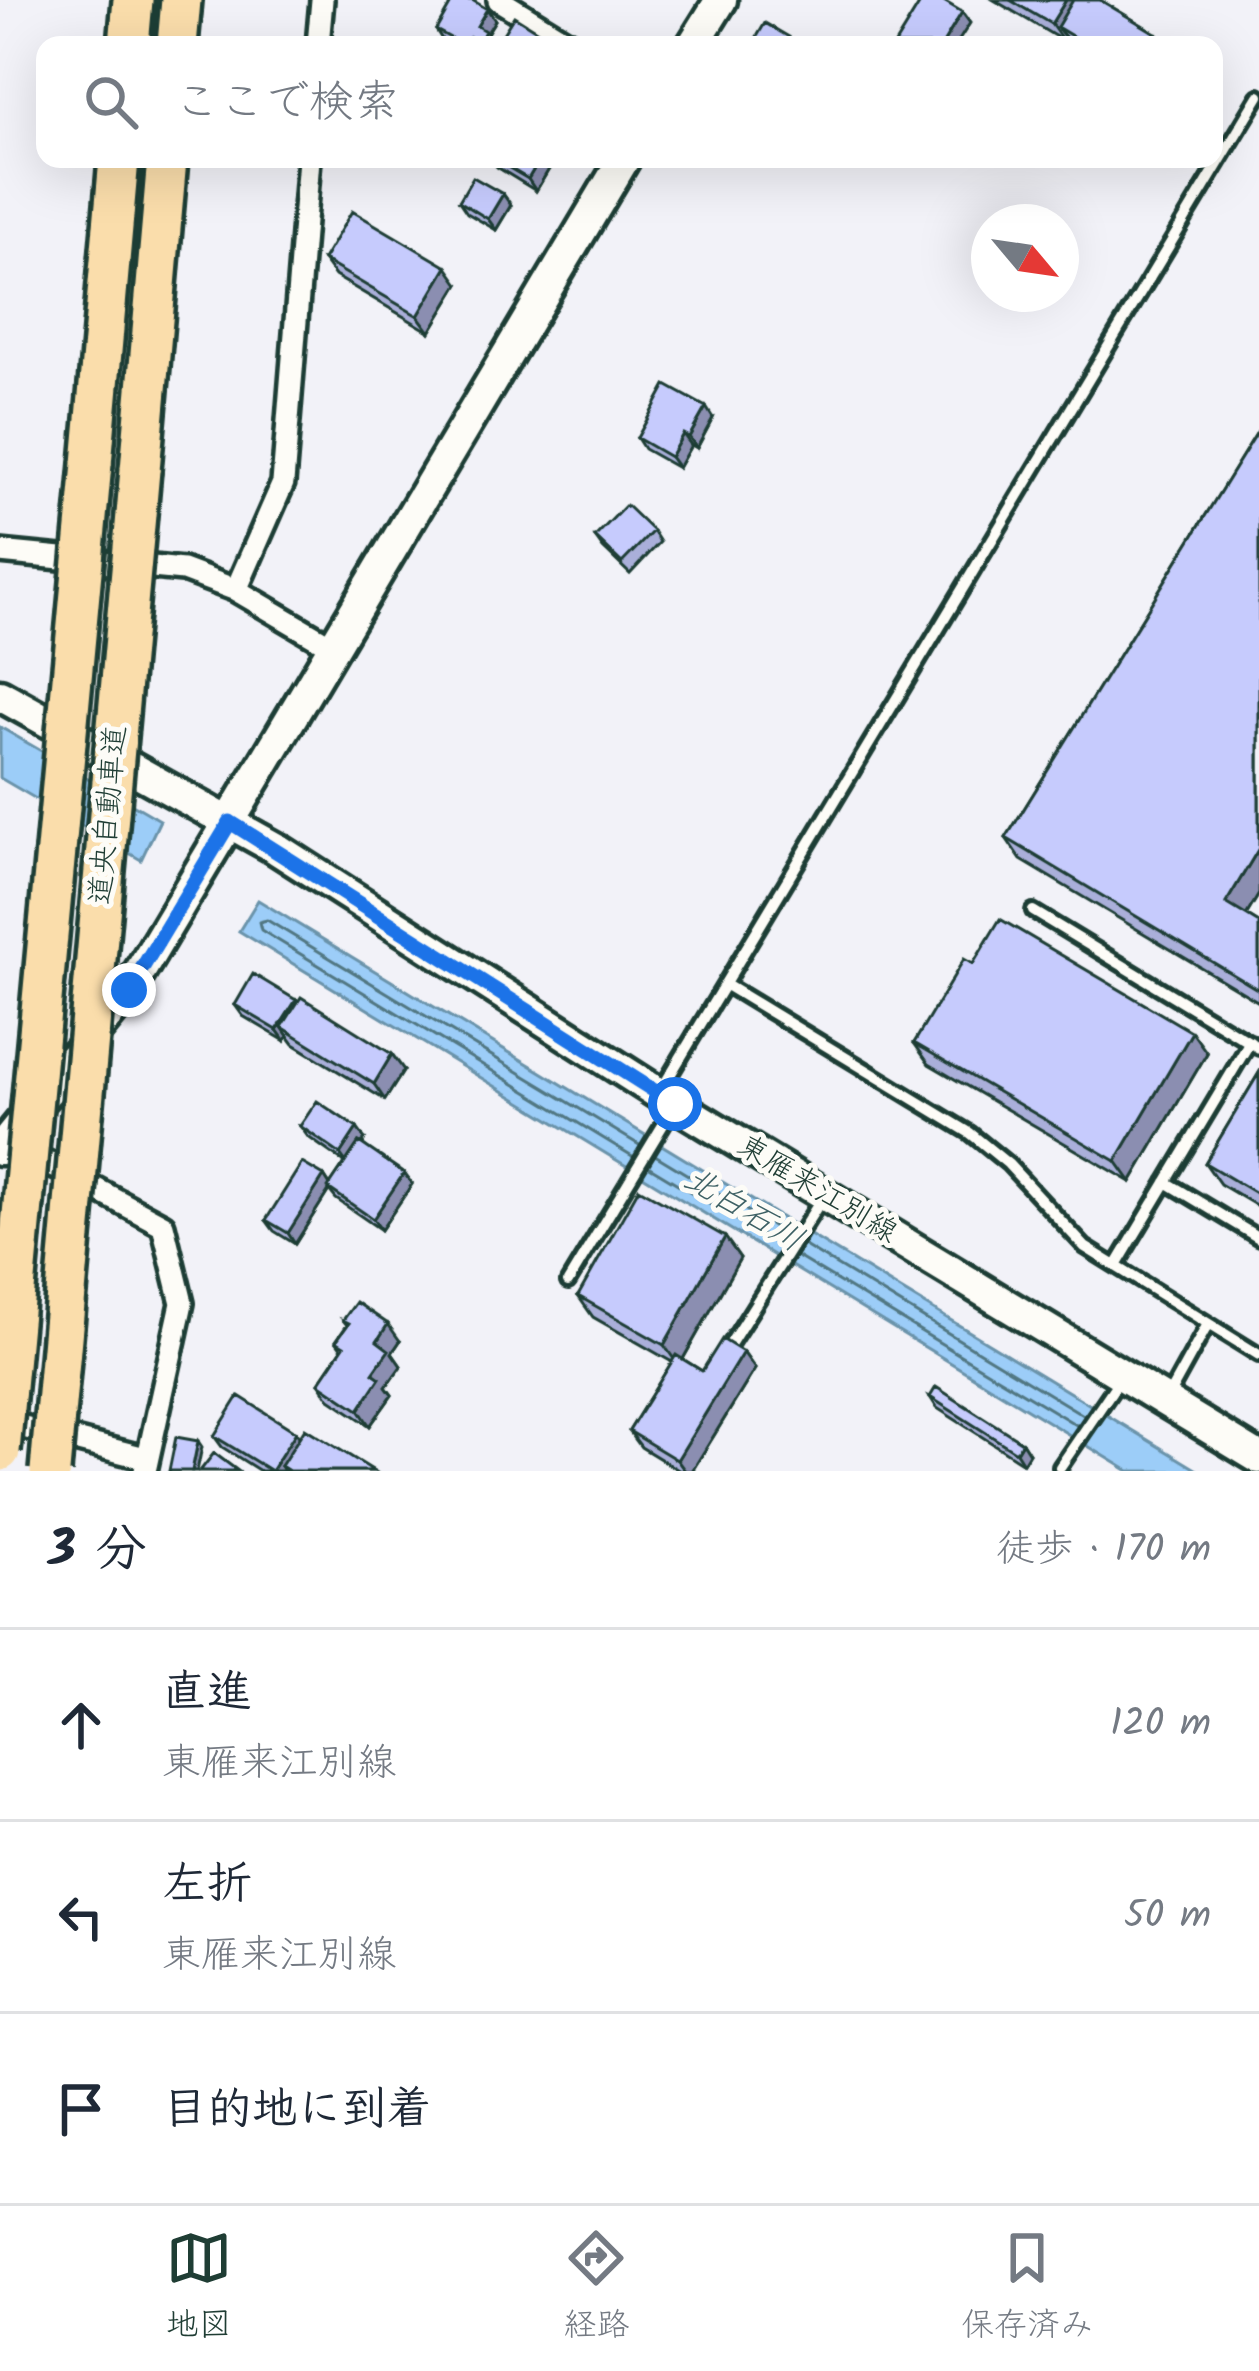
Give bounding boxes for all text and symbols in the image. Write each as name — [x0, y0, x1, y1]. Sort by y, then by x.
search box — [36, 36, 1223, 168]
text: ここで検索 — [174, 68, 399, 140]
icon: search — [78, 69, 144, 135]
north arrow — [971, 204, 1079, 312]
street label: 道央自動車道 — [77, 723, 141, 907]
route end — [102, 963, 156, 1017]
route start — [648, 1077, 702, 1131]
street label: 東雁来江別線 — [727, 1123, 907, 1257]
water label: 北白石川 — [673, 1154, 813, 1268]
text: 3 分 — [48, 1511, 147, 1592]
text: 徒歩 · 170 m — [996, 1520, 1211, 1582]
text: 直進 — [162, 1658, 252, 1730]
icon: ahead — [48, 1692, 114, 1758]
text: 120 m — [1110, 1694, 1211, 1756]
text: 東雁来江別線 — [162, 1734, 396, 1796]
text: 左折 — [162, 1850, 252, 1922]
icon: left — [48, 1884, 114, 1950]
text: 50 m — [1124, 1886, 1211, 1948]
text: 東雁来江別線 — [162, 1926, 396, 1988]
text: 目的地に到着 — [162, 2075, 432, 2147]
icon: arrive — [48, 2076, 114, 2142]
tab: 地図 — [166, 2225, 232, 2353]
tab: 経路 — [563, 2225, 629, 2353]
tab: 保存済み — [961, 2225, 1093, 2353]

